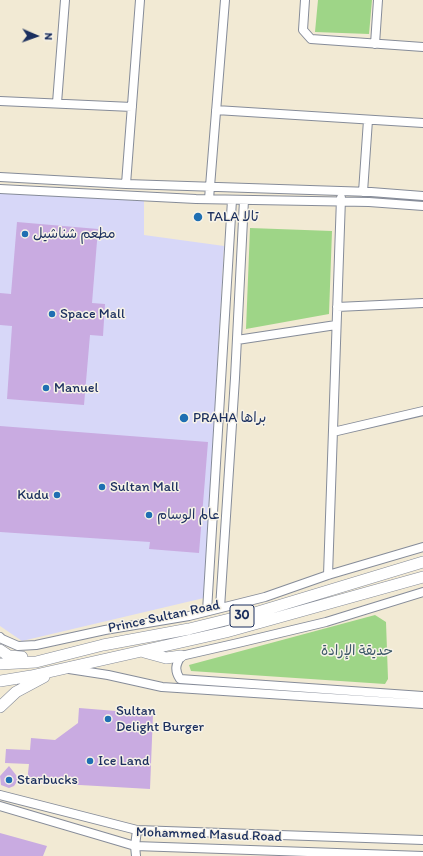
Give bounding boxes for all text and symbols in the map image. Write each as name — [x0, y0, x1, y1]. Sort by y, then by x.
north arrow — [16, 16, 56, 56]
text: N — [42, 32, 55, 40]
place label: TALA تالا — [207, 209, 259, 225]
marker: TALA تالا — [192, 211, 204, 223]
place label: مطعم شناشيل — [33, 226, 116, 242]
marker: مطعم شناشيل — [20, 229, 30, 239]
place label: Space Mall — [60, 306, 125, 322]
marker: Space Mall — [47, 309, 57, 319]
place label: Manuel — [54, 380, 99, 396]
marker: Manuel — [41, 383, 51, 393]
place label: PRAHA براها — [193, 410, 266, 426]
marker: PRAHA براها — [178, 412, 190, 424]
place label: Sultan Mall — [110, 479, 179, 495]
marker: Sultan Mall — [97, 482, 107, 492]
place label: Kudu — [17, 487, 49, 503]
marker: Kudu — [52, 490, 62, 500]
place label: عالم الوسام — [157, 507, 220, 523]
marker: عالم الوسام — [144, 510, 154, 520]
street label: Prince Sultan Road — [107, 597, 221, 637]
road number: 30 — [230, 605, 254, 627]
park label: حديقة الإرادة — [321, 643, 393, 659]
place label: Sultan Delight Burger — [116, 703, 204, 736]
marker: Sultan Delight Burger — [103, 714, 113, 724]
place label: Ice Land — [98, 753, 149, 769]
marker: Ice Land — [85, 756, 95, 766]
place label: Starbucks — [17, 772, 78, 788]
marker: Starbucks — [4, 775, 14, 785]
street label: Mohammed Masud Road — [136, 824, 282, 846]

